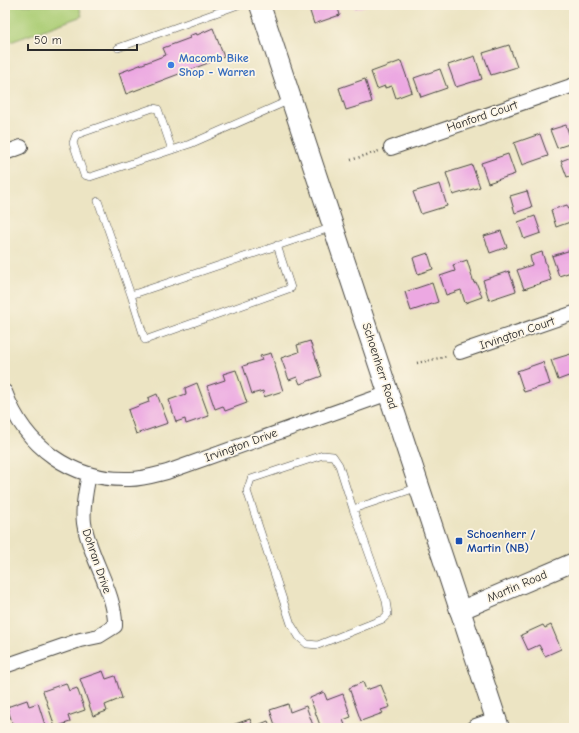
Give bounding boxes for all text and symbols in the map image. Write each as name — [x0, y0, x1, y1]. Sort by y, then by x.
scale bar — [28, 26, 137, 52]
text: 50 m — [34, 33, 62, 47]
place label: Macomb Bike Shop - Warren — [179, 51, 255, 79]
marker: Macomb Bike Shop - Warren — [166, 60, 176, 70]
street label: Hanford Court — [445, 97, 520, 135]
street label: Irvington Court — [478, 313, 557, 352]
street label: Schoenherr Road — [359, 321, 401, 411]
street label: Irvington Drive — [203, 425, 279, 465]
street label: Dohran Drive — [79, 527, 115, 595]
place label: Schoenherr / Martin (NB) — [467, 527, 536, 555]
marker: Schoenherr / Martin (NB) — [454, 536, 464, 546]
street label: Martin Road — [485, 567, 549, 605]

